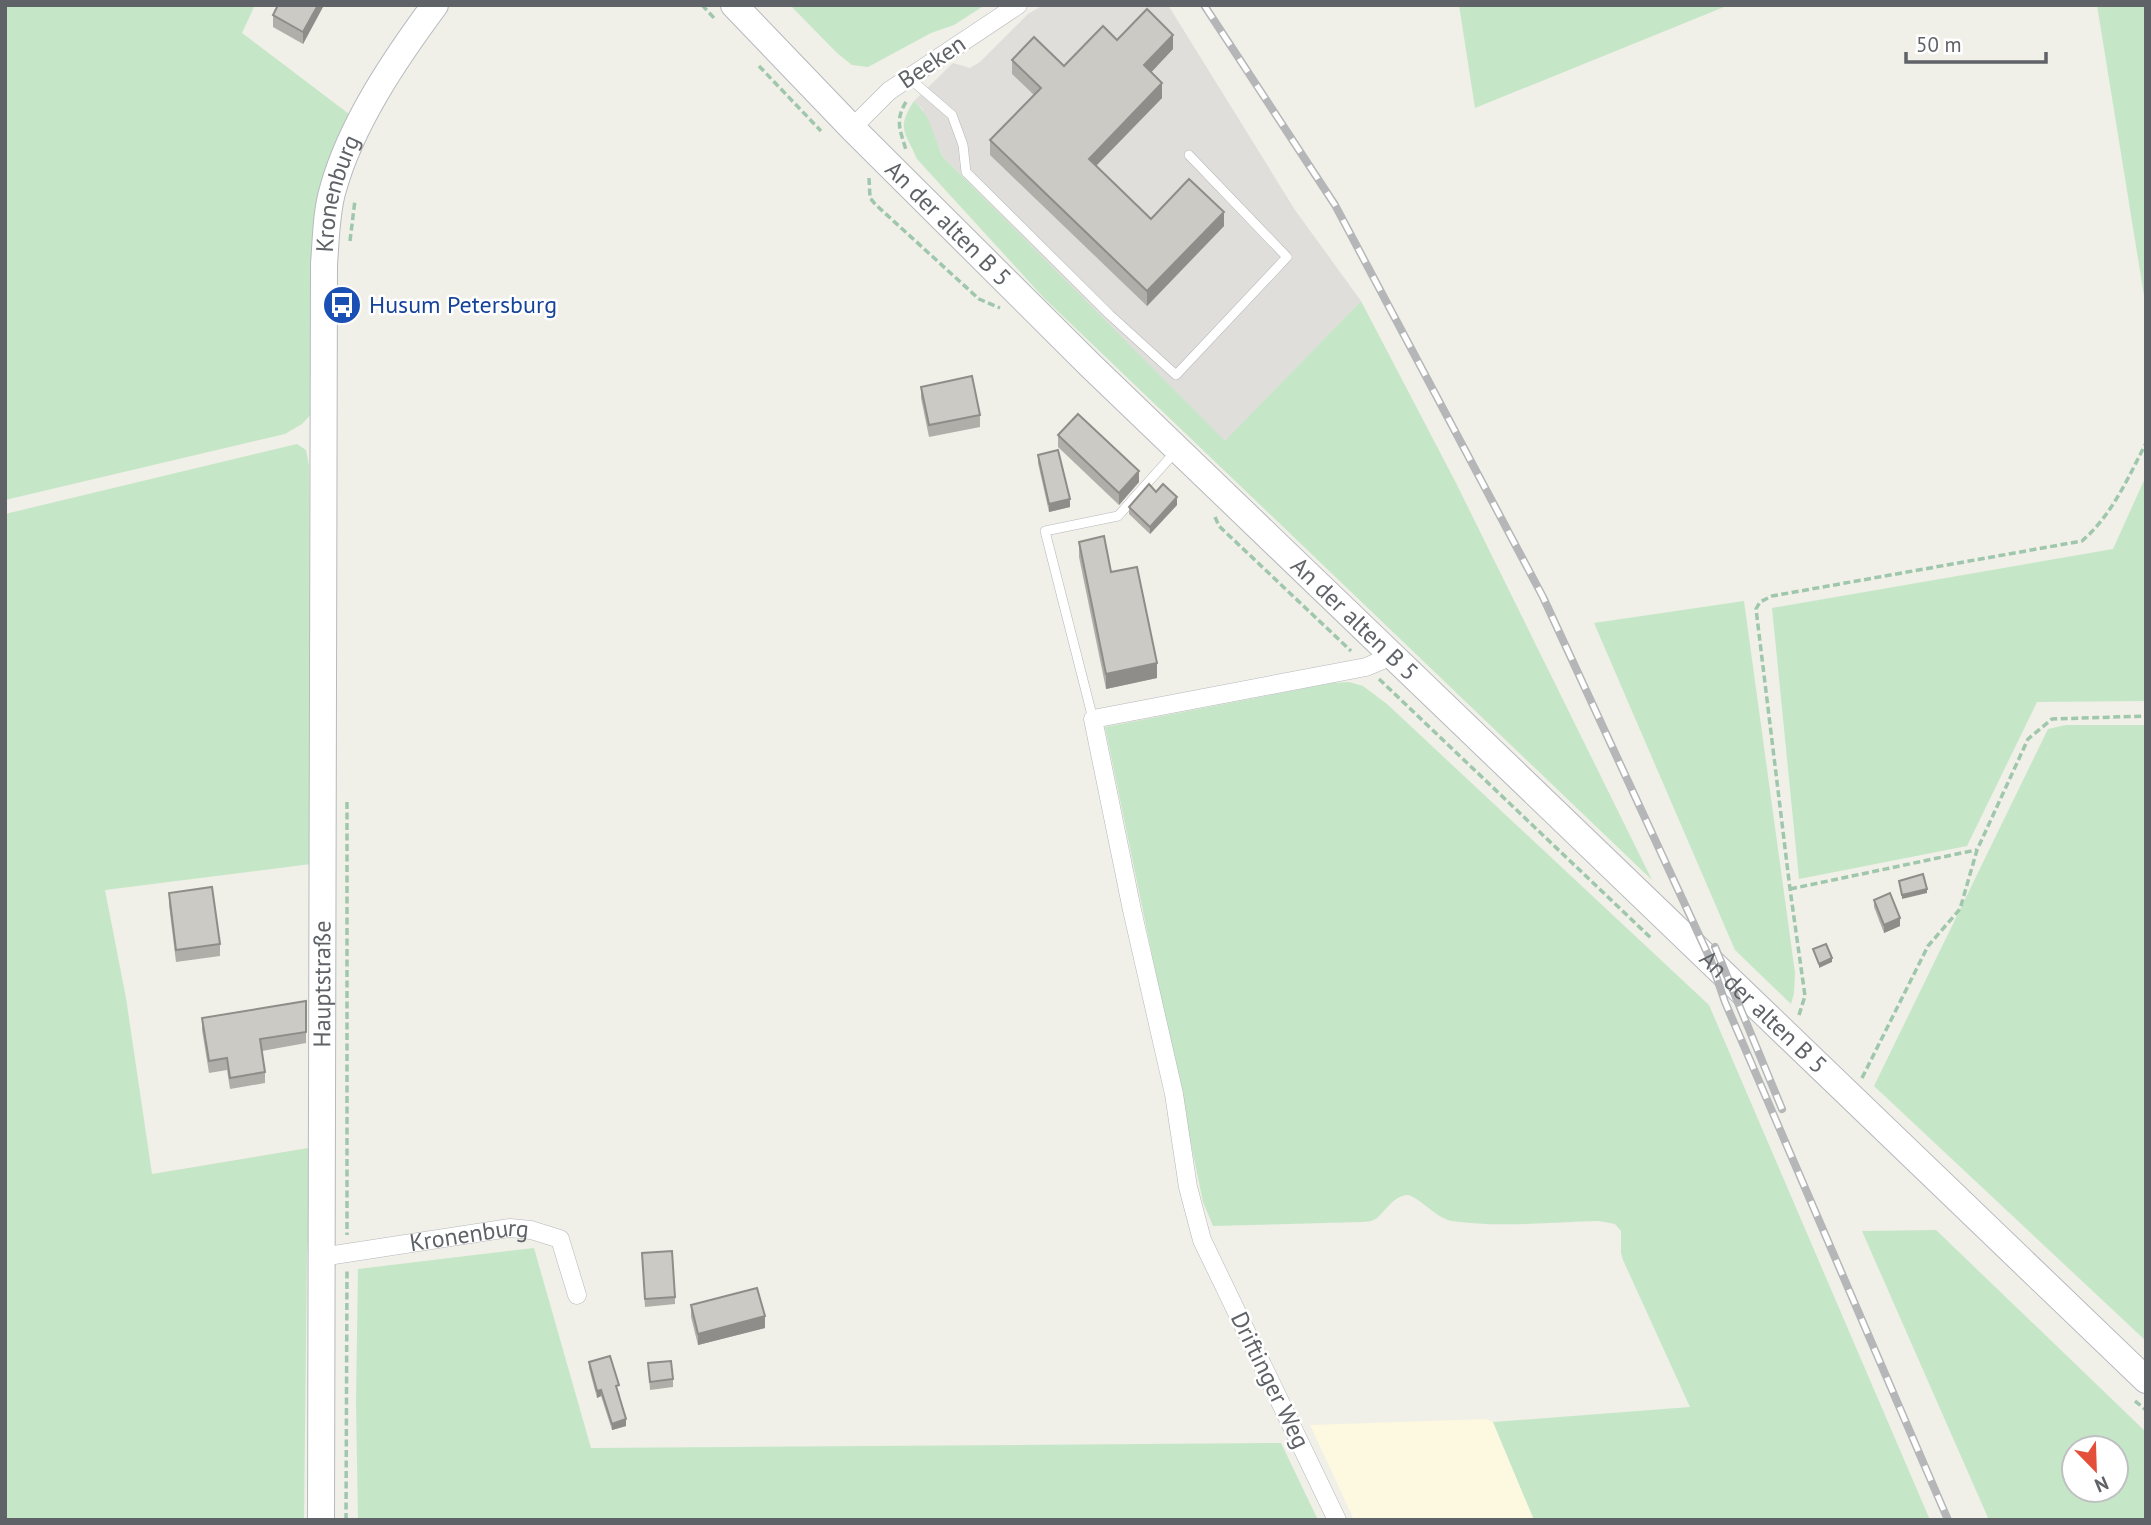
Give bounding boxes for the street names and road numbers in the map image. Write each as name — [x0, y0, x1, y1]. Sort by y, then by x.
street label: Beeken — [892, 28, 971, 95]
street label: Kronenburg — [309, 130, 367, 253]
street label: An der alten B 5 — [879, 154, 1018, 293]
street label: An der alten B 5 — [1284, 550, 1425, 687]
street label: Hauptstraße — [306, 921, 337, 1047]
street label: An der alten B 5 — [1693, 943, 1834, 1080]
street label: Kronenburg — [407, 1212, 530, 1258]
street label: Driftinger Weg — [1224, 1306, 1317, 1453]

